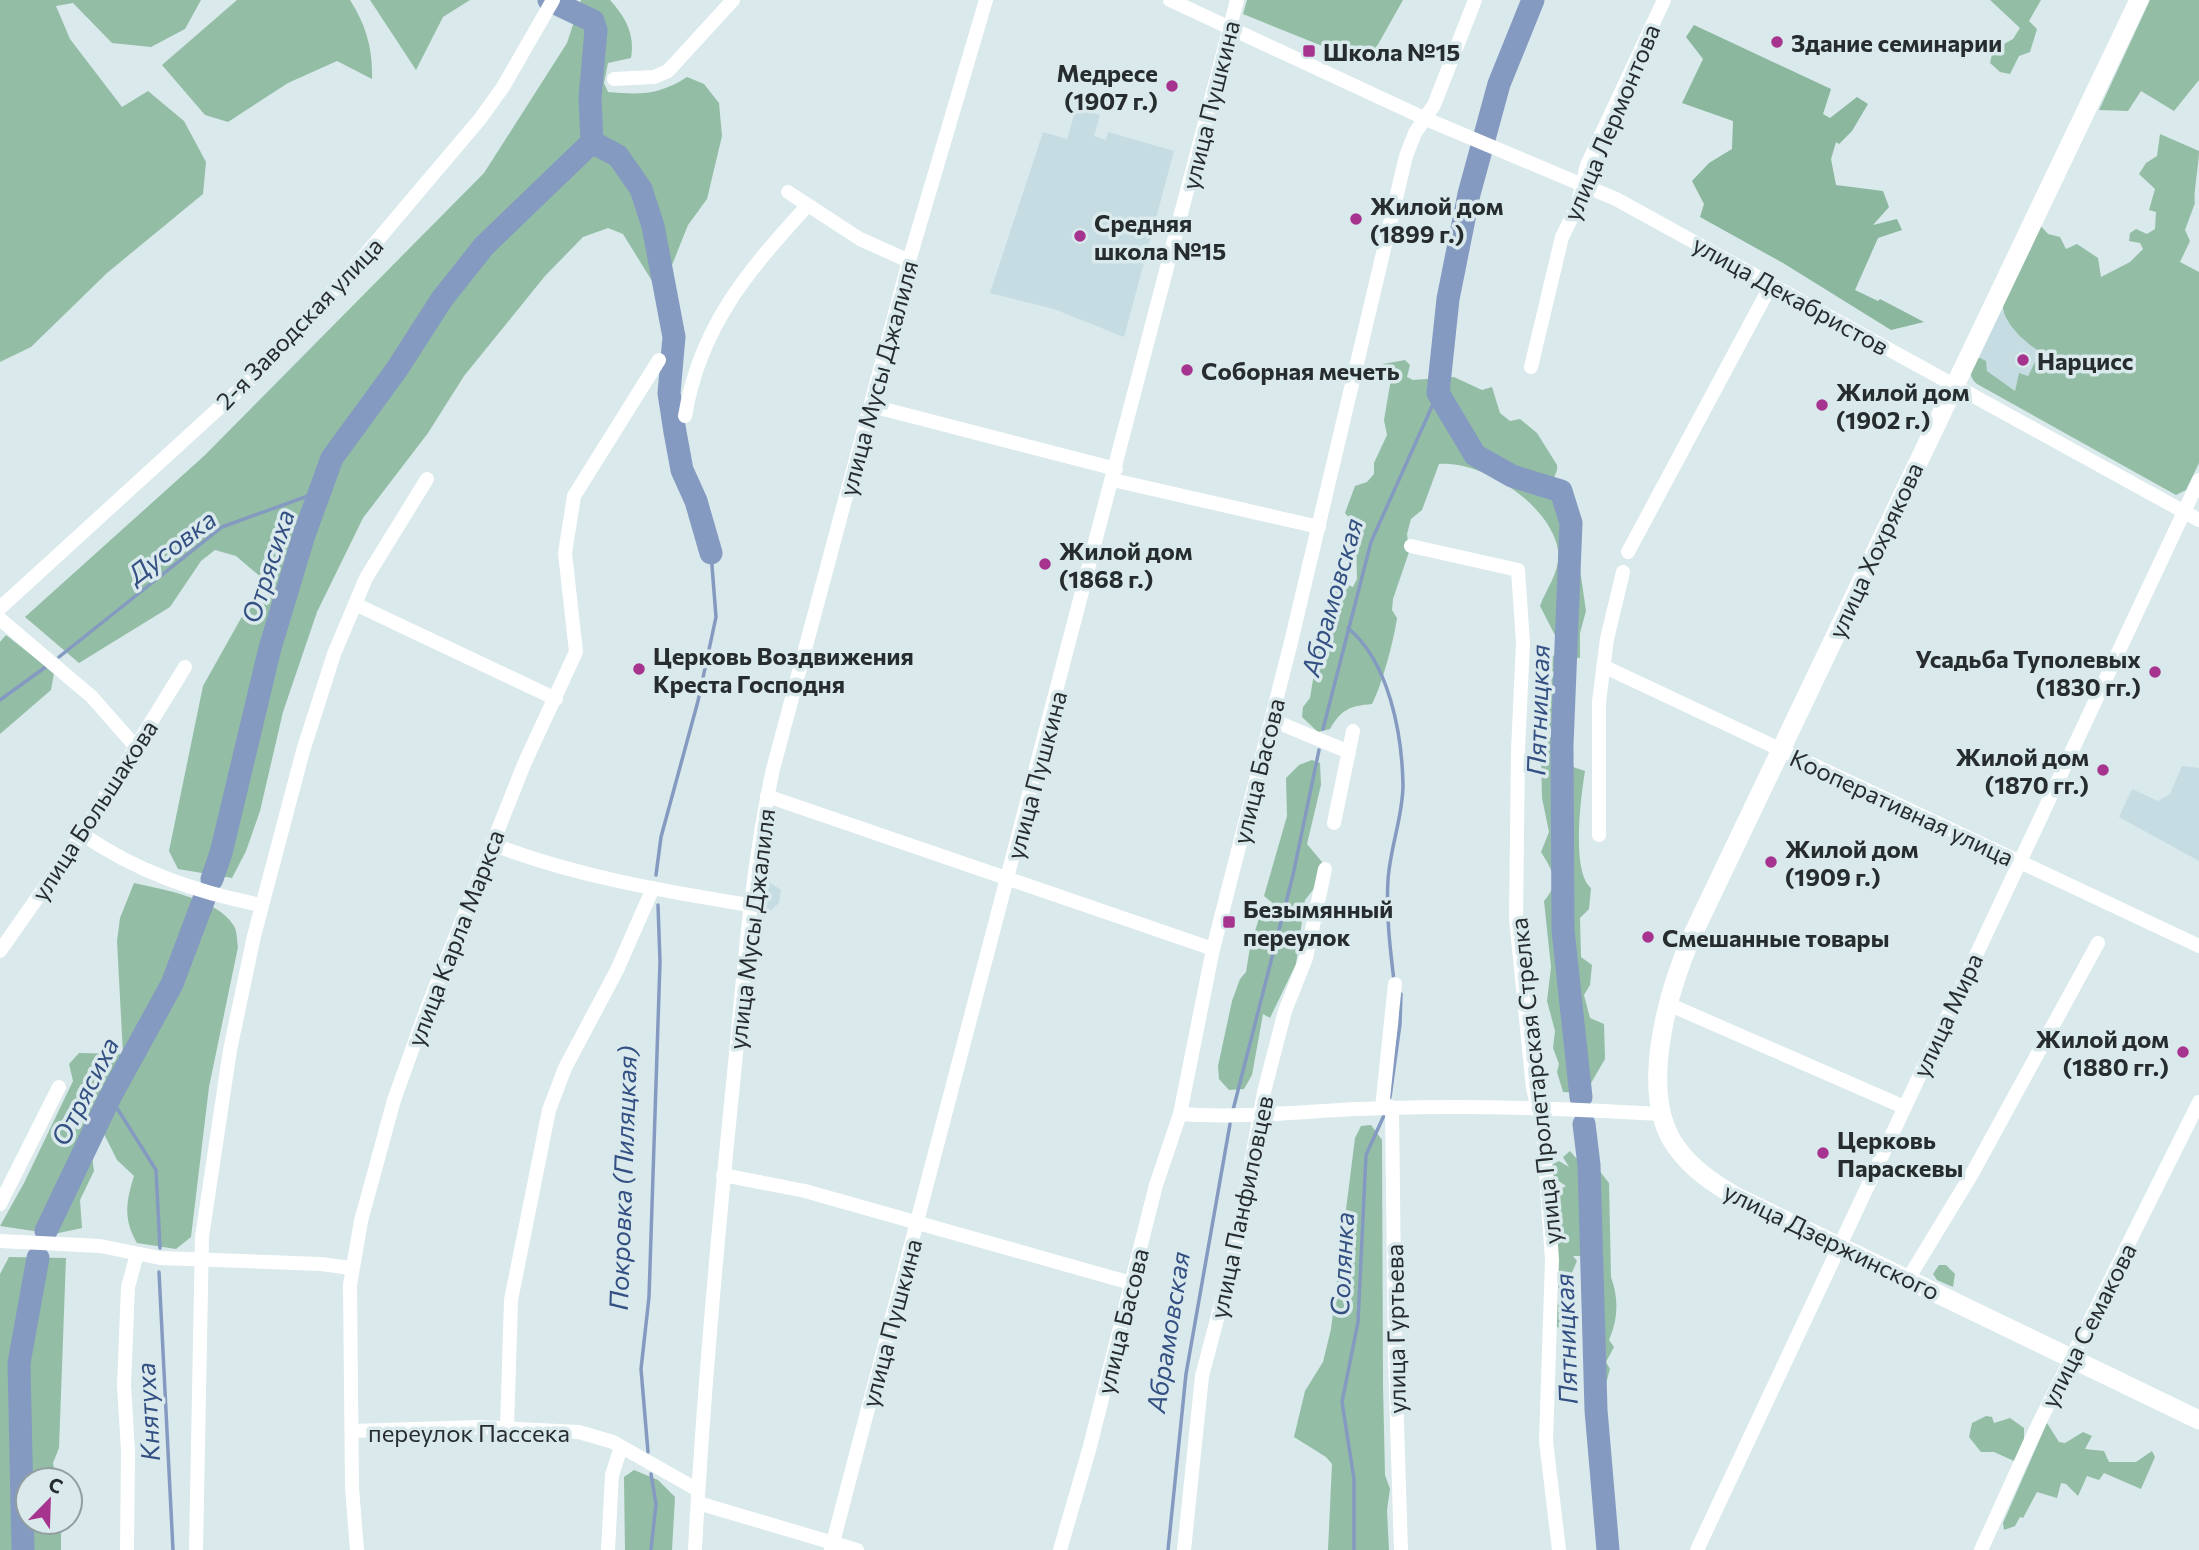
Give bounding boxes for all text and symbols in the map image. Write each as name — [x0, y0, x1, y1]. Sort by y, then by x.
street label: улица Пушкина — [1175, 17, 1245, 193]
street label: улица Лермонтова — [1557, 19, 1665, 225]
place label: Здание семинарии — [1791, 28, 2002, 57]
marker: Здание семинарии — [1769, 34, 1785, 50]
place label: Школа №15 — [1323, 37, 1460, 66]
marker: Школа №15 — [1301, 43, 1317, 59]
place label: Медресе (1907 г.) — [1057, 58, 1158, 115]
marker: Медресе (1907 г.) — [1164, 78, 1180, 94]
place label: Жилой дом (1899 г.) — [1370, 191, 1504, 248]
place label: Средняя школа №15 — [1094, 208, 1226, 265]
marker: Жилой дом (1899 г.) — [1348, 211, 1364, 227]
marker: Средняя школа №15 — [1072, 228, 1088, 244]
street label: улица Декабристов — [1688, 229, 1894, 361]
street label: 2-я Заводская улица — [209, 231, 389, 415]
street label: улица Мусы Джалиля — [833, 257, 923, 499]
place label: Нарцисс — [2037, 346, 2133, 375]
marker: Нарцисс — [2015, 352, 2031, 368]
place label: Соборная мечеть — [1201, 356, 1400, 385]
marker: Соборная мечеть — [1179, 362, 1195, 378]
place label: Жилой дом (1902 г.) — [1836, 377, 1970, 434]
marker: Жилой дом (1902 г.) — [1814, 397, 1830, 413]
street label: улица Хохрякова — [1822, 457, 1928, 643]
water label: Дусовка — [119, 503, 221, 591]
water label: Отрясиха — [234, 505, 300, 627]
water label: Абрамовская — [1293, 514, 1368, 681]
place label: Жилой дом (1868 г.) — [1059, 536, 1193, 593]
marker: Жилой дом (1868 г.) — [1037, 556, 1053, 572]
place label: Церковь Воздвижения Креста Господня — [653, 641, 914, 698]
water label: Пятницкая — [1519, 644, 1555, 776]
place label: Усадьба Туполевых (1830 гг.) — [1915, 644, 2141, 701]
marker: Церковь Воздвижения Креста Господня — [631, 661, 647, 677]
marker: Усадьба Туполевых (1830 гг.) — [2147, 664, 2163, 680]
street label: улица Пушкина — [1000, 688, 1072, 862]
street label: улица Басова — [1226, 695, 1290, 847]
street label: улица Большакова — [25, 714, 163, 906]
street label: Кооперативная улица — [1786, 742, 2018, 872]
place label: Жилой дом (1870 гг.) — [1956, 742, 2089, 799]
marker: Жилой дом (1870 гг.) — [2095, 762, 2111, 778]
street label: улица Мусы Джалиля — [722, 807, 780, 1051]
street label: улица Карла Маркса — [400, 826, 510, 1050]
place label: Жилой дом (1909 г.) — [1785, 834, 1919, 891]
marker: Жилой дом (1909 г.) — [1763, 854, 1779, 870]
place label: Безымянный переулок — [1243, 894, 1393, 951]
marker: Безымянный переулок — [1221, 914, 1237, 930]
street label: улица Пролетарская Стрелка — [1503, 916, 1567, 1246]
place label: Смешанные товары — [1662, 923, 1890, 952]
marker: Смешанные товары — [1640, 929, 1656, 945]
street label: улица Мира — [1906, 948, 1988, 1082]
place label: Жилой дом (1880 гг.) — [2036, 1024, 2169, 1081]
water label: Отрясиха — [44, 1032, 124, 1150]
marker: Жилой дом (1880 гг.) — [2175, 1044, 2191, 1060]
water label: Покровка (Пиляцкая) — [602, 1045, 642, 1311]
street label: улица Панфиловцев — [1203, 1093, 1279, 1321]
place label: Церковь Параскевы — [1837, 1125, 1963, 1182]
marker: Церковь Параскевы — [1815, 1145, 1831, 1161]
street label: улица Дзержинского — [1719, 1176, 1945, 1306]
water label: Солянка — [1323, 1211, 1359, 1317]
street label: улица Пушкина — [855, 1236, 927, 1410]
street label: улица Семакова — [2034, 1238, 2142, 1412]
street label: улица Гуртьева — [1379, 1244, 1411, 1414]
street label: улица Басова — [1090, 1245, 1154, 1397]
water label: Абрамовская — [1139, 1249, 1195, 1416]
water label: Пятницкая — [1547, 1273, 1583, 1405]
water label: Княтуха — [129, 1362, 165, 1462]
street label: переулок Пассека — [368, 1418, 570, 1447]
north arrow — [14, 1466, 84, 1536]
text: С — [45, 1472, 66, 1498]

